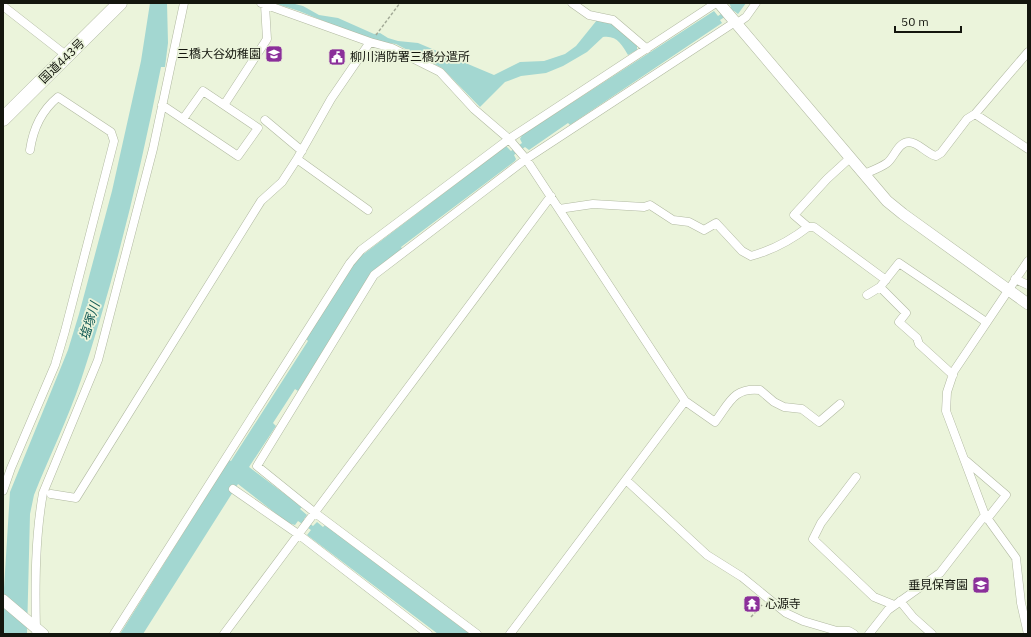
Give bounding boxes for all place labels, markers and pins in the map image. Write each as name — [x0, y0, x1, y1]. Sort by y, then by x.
school or university icon: 三橋大谷幼稚園 — [264, 44, 284, 64]
place label: 三橋大谷幼稚園 — [177, 46, 261, 61]
public building icon: 柳川消防署三橋分遣所 — [327, 47, 347, 67]
place label: 柳川消防署三橋分遣所 — [350, 49, 470, 64]
school or university icon: 垂見保育園 — [971, 575, 991, 595]
place label: 垂見保育園 — [908, 577, 968, 592]
temple icon: 心源寺 — [742, 594, 762, 614]
place label: 心源寺 — [765, 596, 801, 611]

